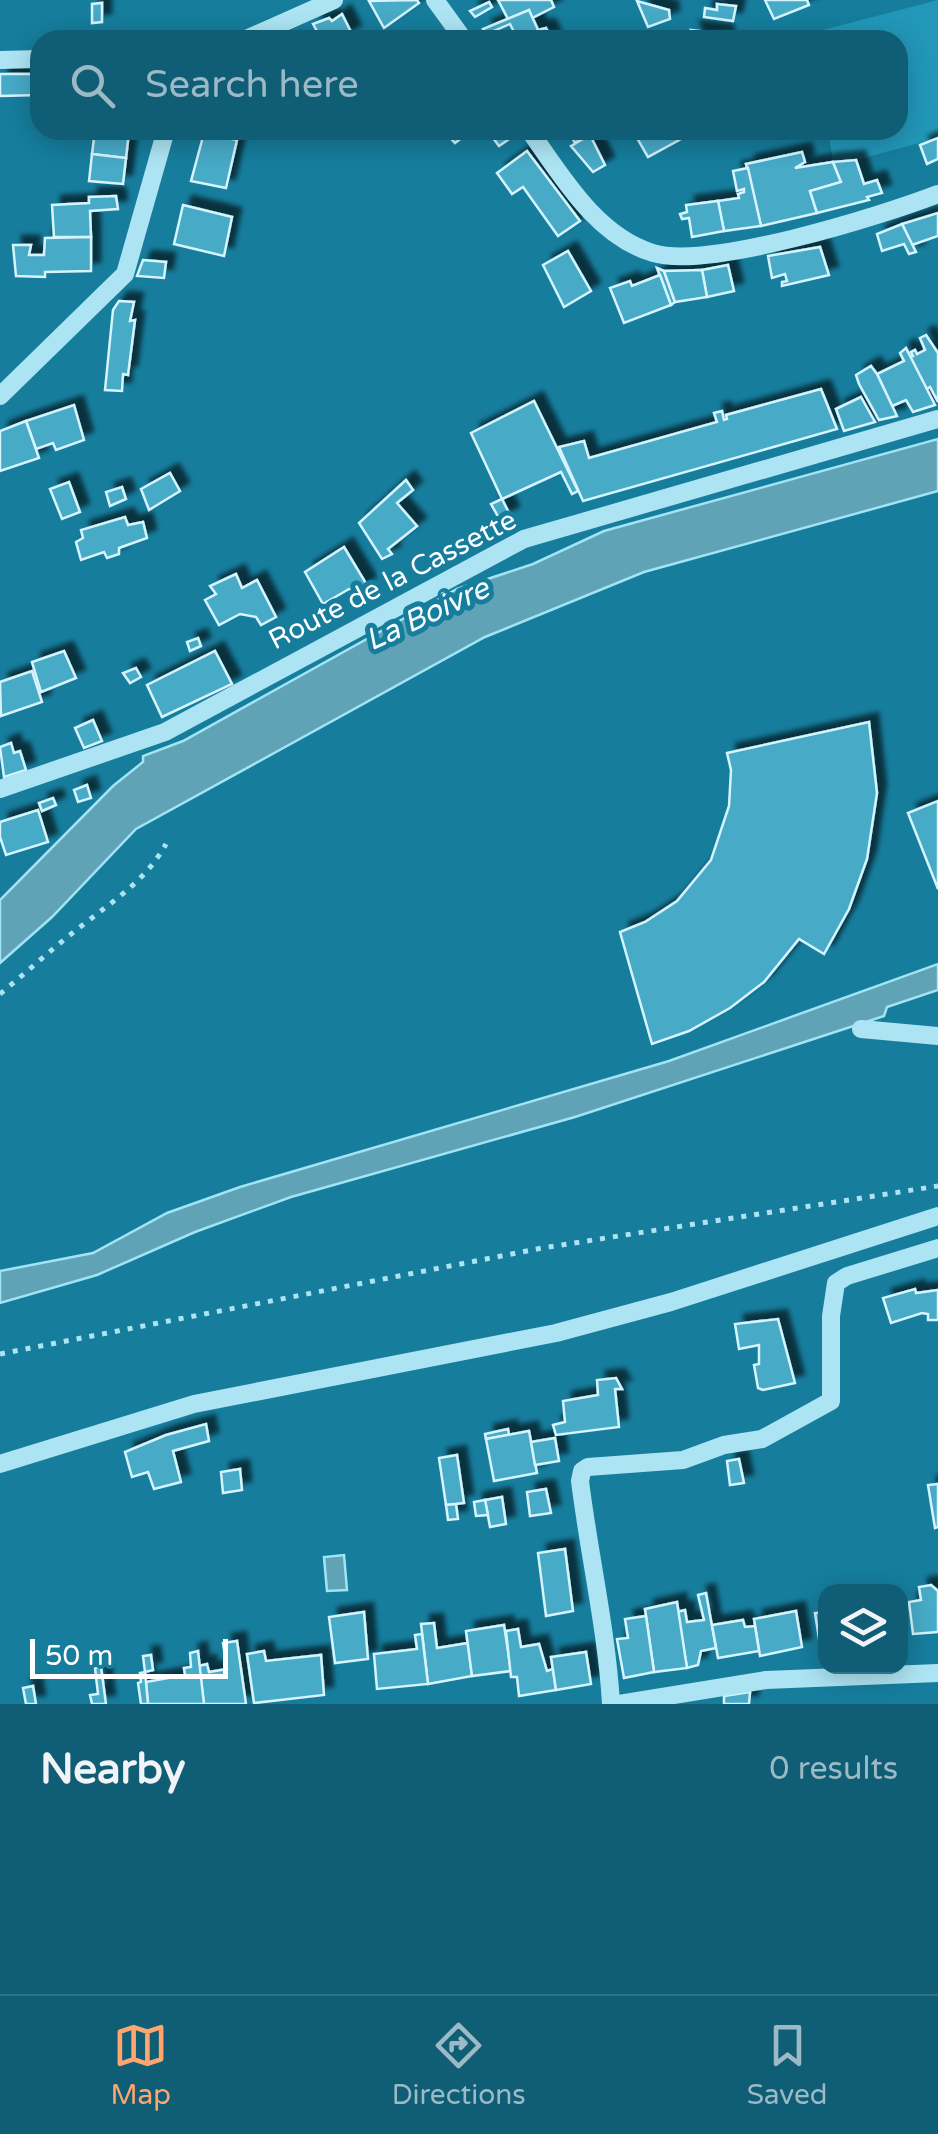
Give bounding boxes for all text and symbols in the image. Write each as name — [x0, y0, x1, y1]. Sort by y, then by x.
search box — [30, 30, 908, 140]
icon: search — [65, 58, 120, 113]
text: Search here — [145, 62, 359, 108]
street label: Route de la Cassette — [263, 503, 522, 657]
water label: La Boivre — [359, 569, 497, 659]
map controls — [818, 1584, 908, 1674]
button: layers — [818, 1584, 908, 1674]
scale bar — [30, 1634, 228, 1678]
text: 50 m — [45, 1639, 113, 1673]
text: Nearby — [40, 1744, 185, 1795]
text: 0 results — [769, 1750, 898, 1788]
tab: Map — [110, 2018, 171, 2112]
tab: Directions — [392, 2018, 526, 2112]
tab: Saved — [747, 2018, 828, 2112]

